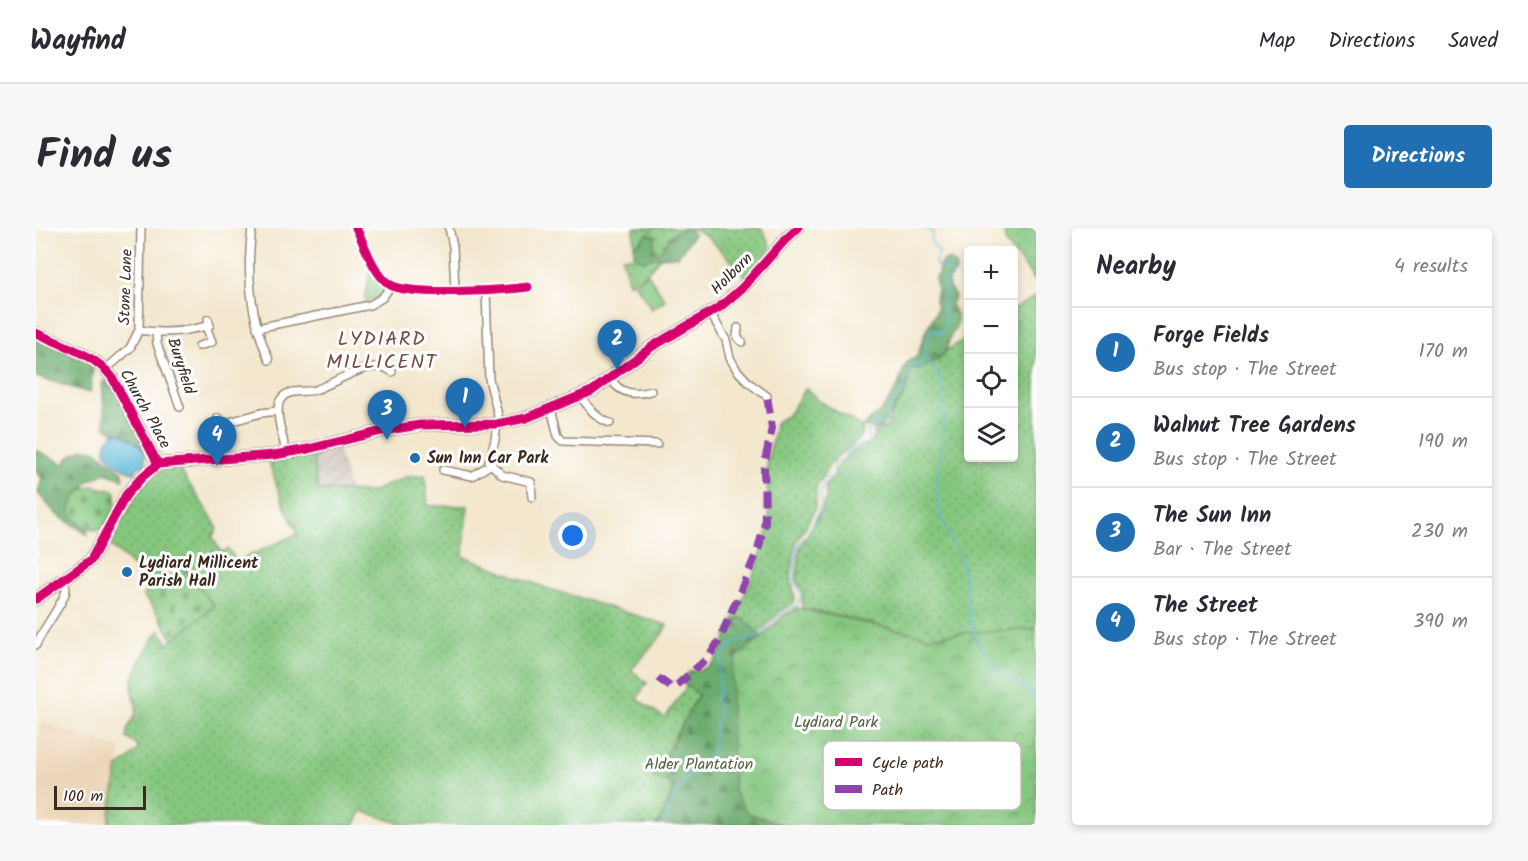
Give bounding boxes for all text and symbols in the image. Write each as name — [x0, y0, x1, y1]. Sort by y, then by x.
text: Wayfind — [30, 19, 126, 64]
text: Map — [1259, 25, 1295, 58]
text: Directions — [1328, 25, 1415, 58]
text: Saved — [1448, 25, 1498, 58]
text: Find us — [36, 123, 172, 190]
button: Directions — [1344, 125, 1492, 188]
map controls — [964, 246, 1018, 462]
button: + — [964, 246, 1018, 300]
text: Nearby — [1096, 246, 1176, 288]
street label: Holborn — [705, 247, 759, 301]
street label: Stone Lane — [112, 249, 140, 325]
text: 4 results — [1394, 251, 1468, 283]
button: − — [964, 300, 1018, 354]
text: Forge Fields — [1153, 319, 1269, 354]
pin: 2 — [598, 320, 636, 370]
district label: LYDIARD MILLICENT — [326, 324, 439, 379]
street label: Buryfield — [160, 334, 202, 399]
text: 1 — [1112, 336, 1119, 368]
text: 170 m — [1419, 336, 1468, 368]
button: locate — [964, 354, 1018, 408]
text: Bus stop · The Street — [1153, 354, 1337, 386]
street label: Church Place — [113, 365, 177, 453]
pin: 1 — [446, 378, 484, 428]
pin: 3 — [368, 390, 406, 440]
button: layers — [964, 408, 1018, 462]
text: Walnut Tree Gardens — [1153, 409, 1356, 444]
pin: 4 — [198, 416, 237, 466]
text: 2 — [1110, 426, 1121, 458]
text: 190 m — [1418, 426, 1468, 458]
text: Bus stop · The Street — [1153, 444, 1337, 476]
place label: Sun Inn Car Park — [427, 446, 549, 471]
marker: Sun Inn Car Park — [408, 451, 422, 465]
text: The Sun Inn — [1153, 499, 1271, 534]
text: 3 — [1110, 516, 1121, 548]
text: 230 m — [1411, 516, 1468, 548]
your location — [558, 521, 587, 550]
text: Bar · The Street — [1153, 534, 1292, 566]
place label: Lydiard Millicent Parish Hall — [139, 551, 259, 594]
marker: Lydiard Millicent Parish Hall — [120, 565, 134, 579]
text: The Street — [1153, 589, 1258, 624]
text: 4 — [1110, 606, 1121, 638]
text: 390 m — [1413, 606, 1468, 638]
text: Bus stop · The Street — [1153, 624, 1337, 656]
park label: Lydiard Park — [794, 710, 879, 735]
legend — [823, 741, 1021, 810]
text: Cycle path — [872, 751, 944, 776]
park label: Alder Plantation — [645, 752, 753, 777]
text: Path — [872, 778, 903, 803]
scale bar — [54, 783, 146, 810]
text: 100 m — [63, 784, 103, 809]

